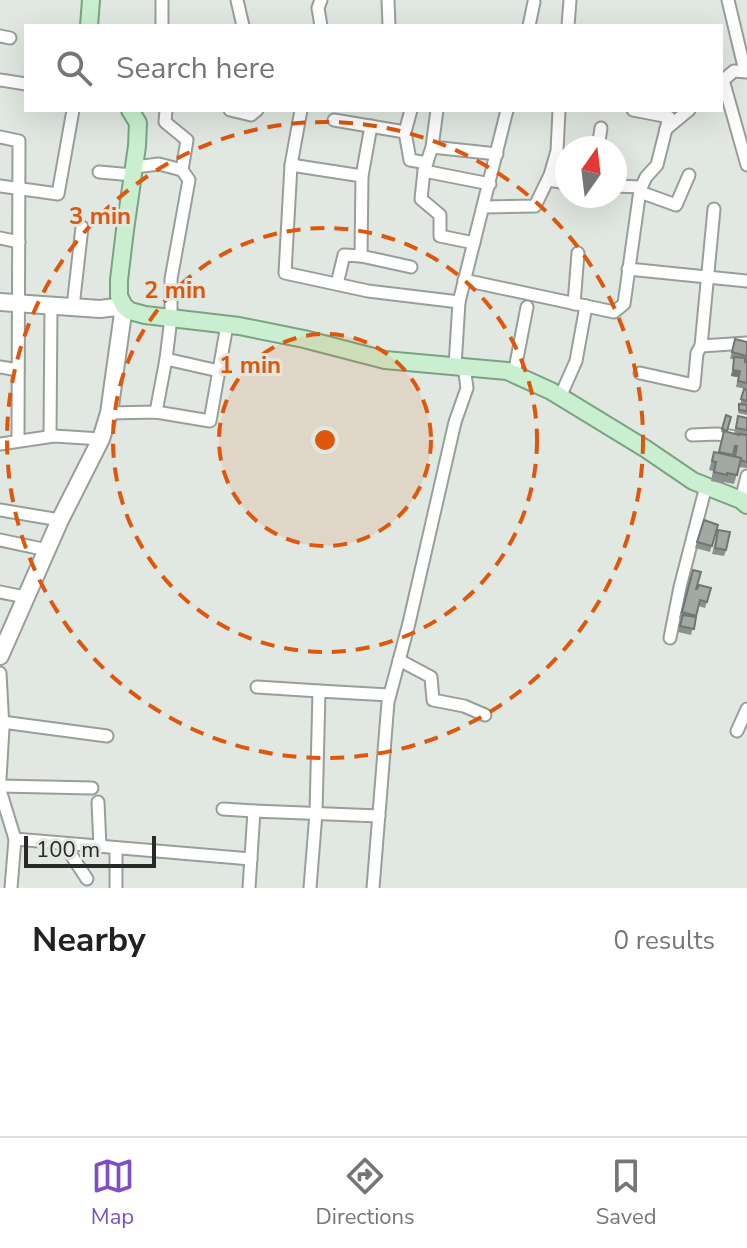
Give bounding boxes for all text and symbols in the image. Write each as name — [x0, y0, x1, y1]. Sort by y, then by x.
search box — [24, 24, 723, 112]
icon: search — [52, 46, 96, 90]
text: Search here — [116, 48, 275, 89]
north arrow — [555, 136, 627, 208]
text: 3 min — [69, 200, 131, 232]
text: 2 min — [144, 274, 206, 306]
text: 1 min — [219, 349, 281, 381]
centre of rings — [311, 426, 339, 454]
scale bar — [24, 832, 156, 868]
text: 100 m — [36, 835, 100, 865]
text: Nearby — [32, 917, 146, 963]
text: 0 results — [614, 923, 715, 958]
tab: Map — [91, 1154, 135, 1232]
tab: Directions — [316, 1154, 415, 1232]
tab: Saved — [596, 1154, 656, 1232]

